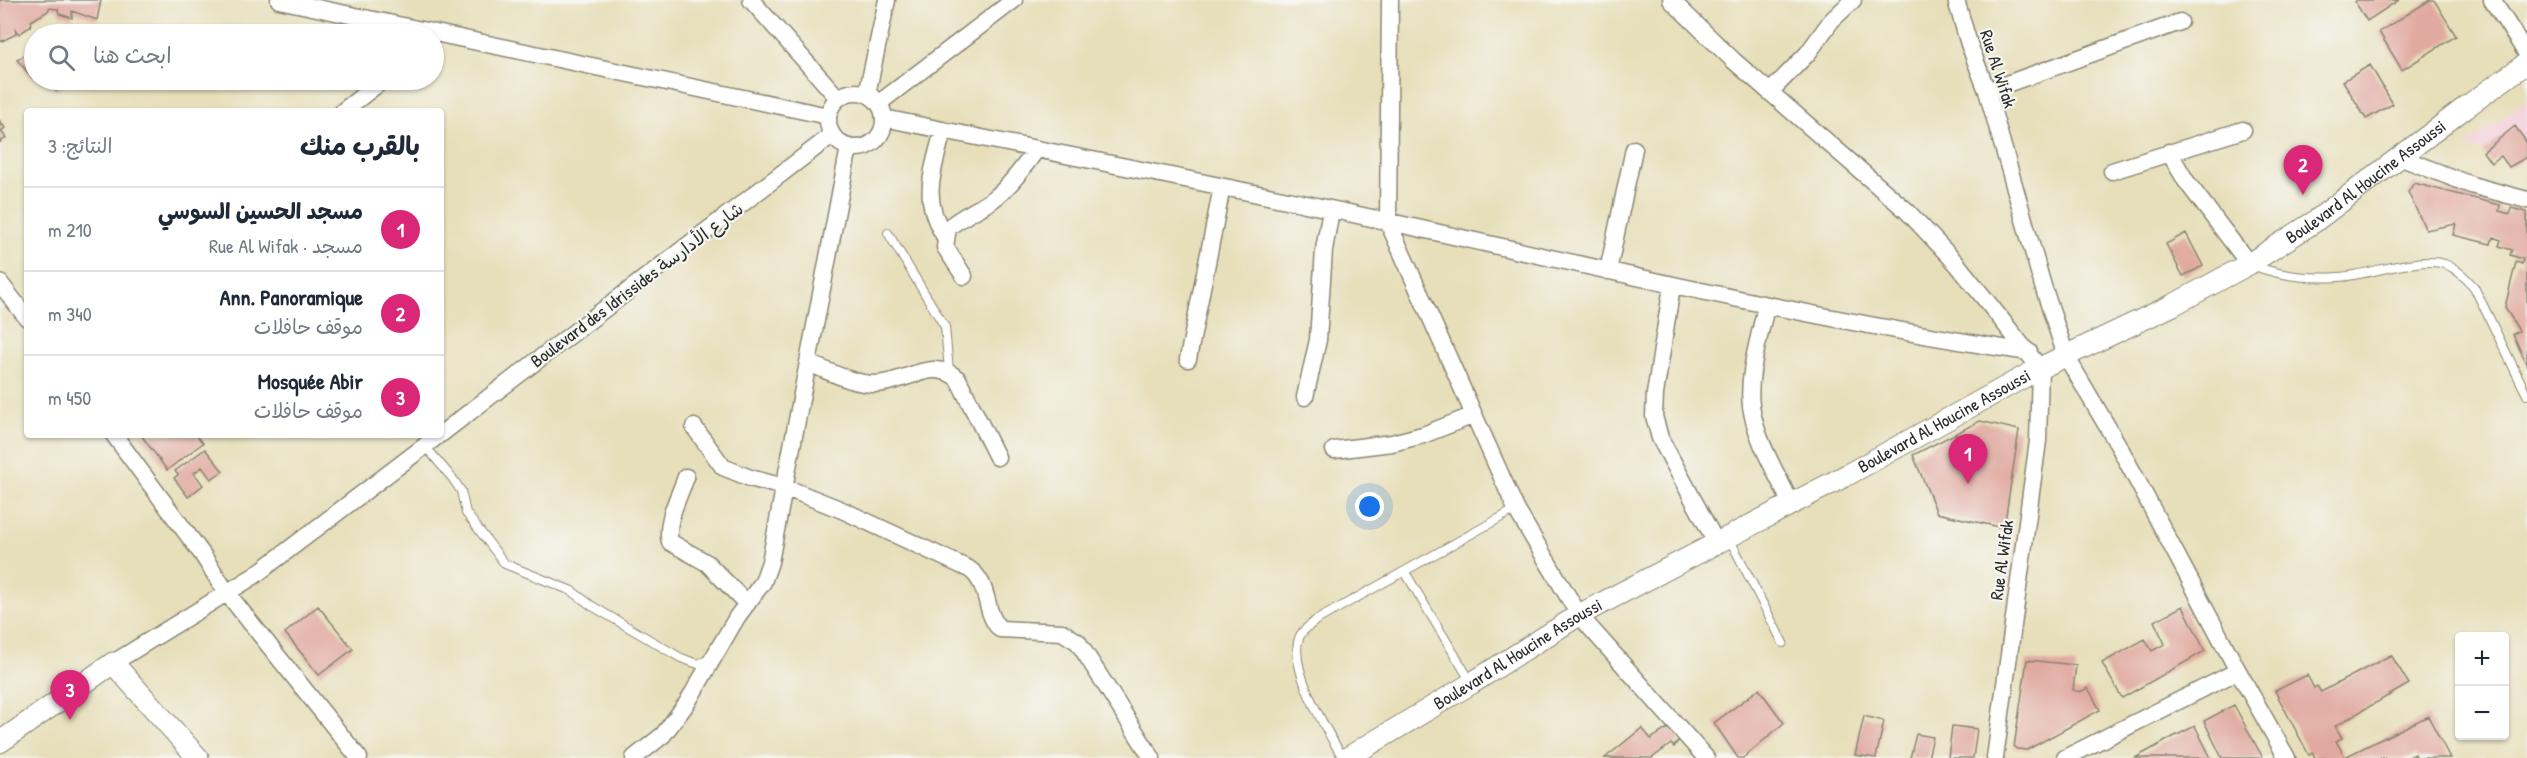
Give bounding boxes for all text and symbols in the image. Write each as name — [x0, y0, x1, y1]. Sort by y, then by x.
search box — [24, 24, 444, 90]
street label: Rue Al Wifak — [1974, 27, 2023, 111]
text: ابحث هنا — [93, 40, 172, 70]
icon: search — [45, 41, 78, 74]
street label: Boulevard Al Houcine Assoussi — [2280, 114, 2451, 249]
text: بالقرب منك — [300, 128, 420, 163]
text: النتائج: 3 — [48, 132, 112, 159]
pin: 2 — [2284, 146, 2322, 195]
text: مسجد الحسين السوسي — [158, 196, 363, 226]
street label: Boulevard des Idrissides شارع الأدارسة — [525, 196, 748, 373]
text: 210 m — [48, 216, 92, 243]
text: 1 — [397, 216, 404, 243]
text: مسجد · Rue Al Wifak — [209, 232, 363, 259]
text: Ann. Panoramique — [220, 282, 363, 312]
text: 340 m — [48, 300, 92, 327]
text: 2 — [396, 300, 405, 327]
text: موقف حافلات — [254, 313, 363, 340]
street label: Boulevard Al Houcine Assoussi — [1853, 363, 2035, 479]
text: Mosquée Abir — [258, 366, 363, 396]
text: 450 m — [48, 384, 91, 411]
text: 3 — [396, 384, 405, 411]
text: موقف حافلات — [254, 397, 363, 424]
pin: 1 — [1948, 434, 1988, 484]
your location — [1355, 492, 1384, 521]
street label: Rue Al Wifak — [1984, 518, 2020, 602]
street label: Boulevard Al Houcine Assoussi — [1429, 592, 1606, 715]
map controls — [2455, 632, 2509, 740]
button: + — [2455, 632, 2509, 686]
pin: 3 — [50, 670, 90, 720]
button: − — [2455, 686, 2509, 740]

